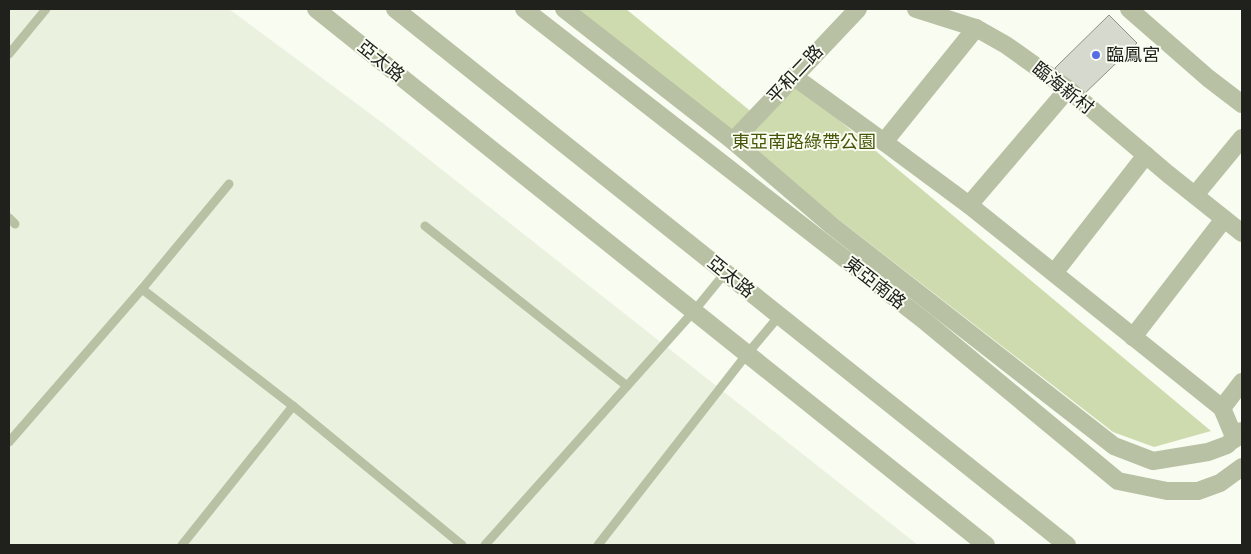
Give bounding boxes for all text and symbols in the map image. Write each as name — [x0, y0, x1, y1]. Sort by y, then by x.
street label: 亞太路 — [354, 35, 409, 86]
street label: 平和二路 — [762, 40, 827, 107]
place label: 臨鳳宮 — [1106, 44, 1160, 65]
marker: 臨鳳宮 — [1090, 49, 1102, 61]
street label: 臨海新村 — [1028, 57, 1098, 118]
park label: 東亞南路綠帶公園 — [732, 131, 876, 152]
street label: 亞太路 — [704, 251, 759, 302]
street label: 東亞南路 — [840, 252, 910, 313]

